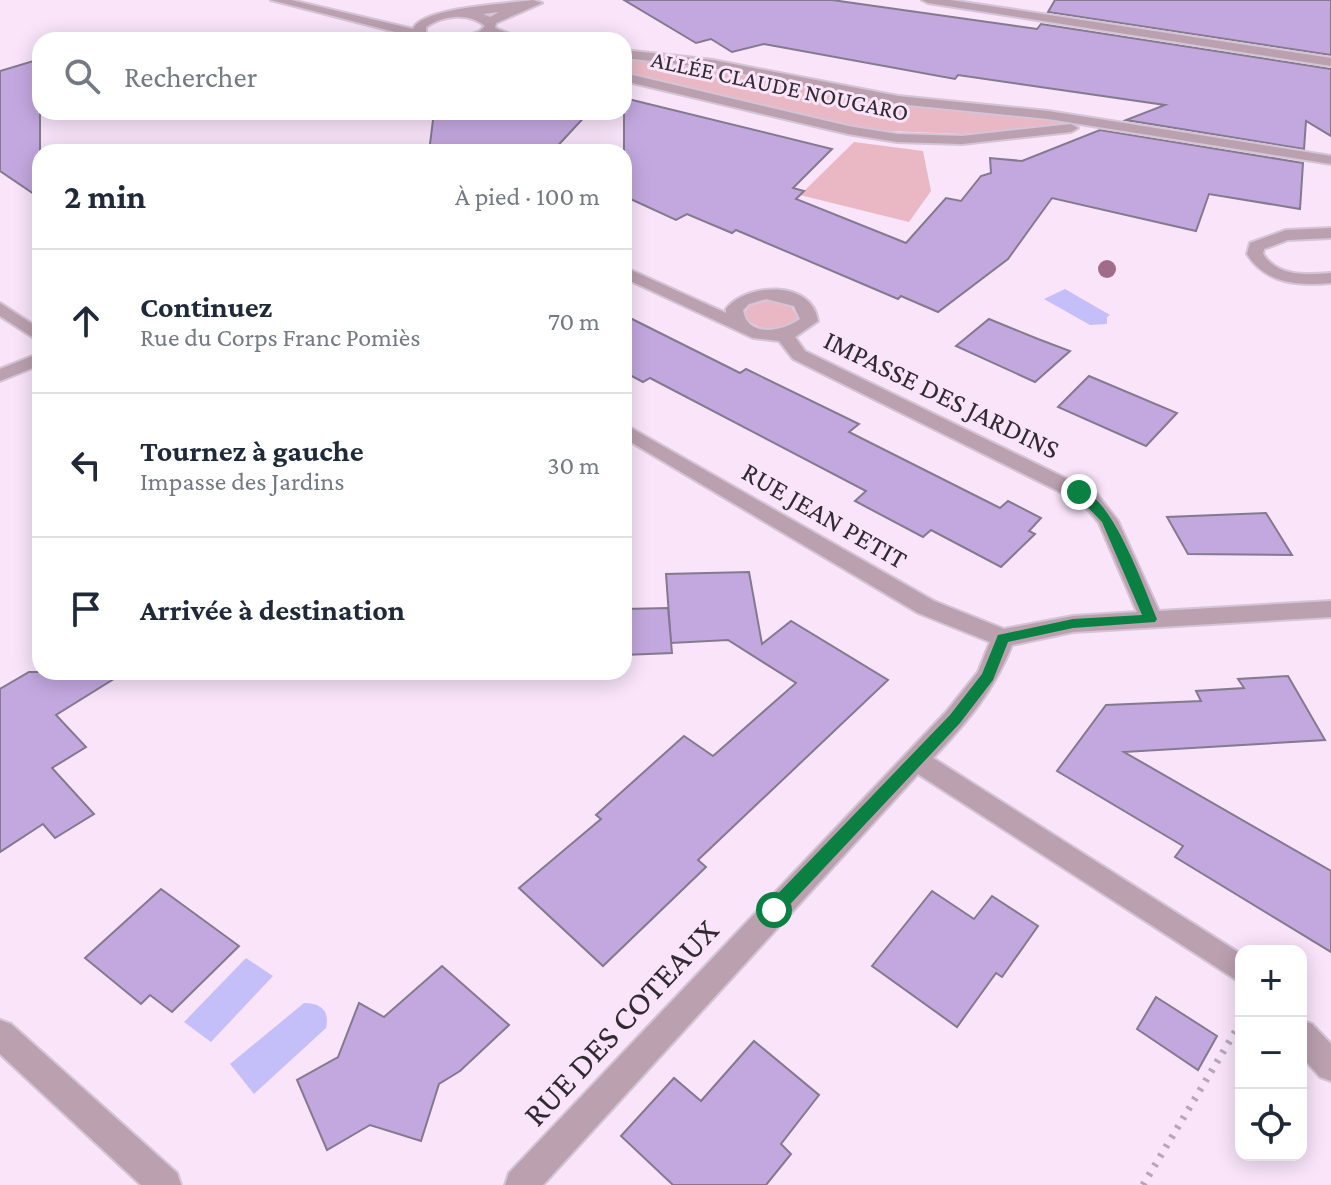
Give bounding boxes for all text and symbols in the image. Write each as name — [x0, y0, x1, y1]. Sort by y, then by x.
search box — [32, 32, 632, 120]
street label: ALLÉE CLAUDE NOUGARO — [649, 45, 911, 126]
icon: search — [60, 54, 104, 98]
text: Rechercher — [124, 60, 257, 93]
text: 2 min — [64, 178, 146, 215]
text: À pied · 100 m — [455, 182, 600, 211]
text: Continuez — [140, 290, 272, 323]
icon: ahead — [64, 299, 108, 343]
text: 70 m — [548, 307, 600, 336]
text: Rue du Corps Franc Pomiès — [140, 323, 420, 352]
street label: IMPASSE DES JARDINS — [819, 324, 1064, 465]
text: Tournez à gauche — [140, 434, 364, 467]
icon: left — [64, 443, 108, 487]
text: 30 m — [547, 451, 600, 480]
street label: RUE JEAN PETIT — [737, 456, 913, 575]
text: Impasse des Jardins — [140, 467, 344, 496]
route end — [1061, 474, 1097, 510]
icon: arrive — [64, 587, 108, 631]
text: Arrivée à destination — [140, 593, 405, 626]
route start — [756, 892, 792, 928]
street label: RUE DES COTEAUX — [515, 911, 726, 1133]
map controls — [1235, 945, 1307, 1161]
button: + — [1235, 945, 1307, 1017]
button: − — [1235, 1017, 1307, 1089]
button: locate — [1235, 1089, 1307, 1161]

